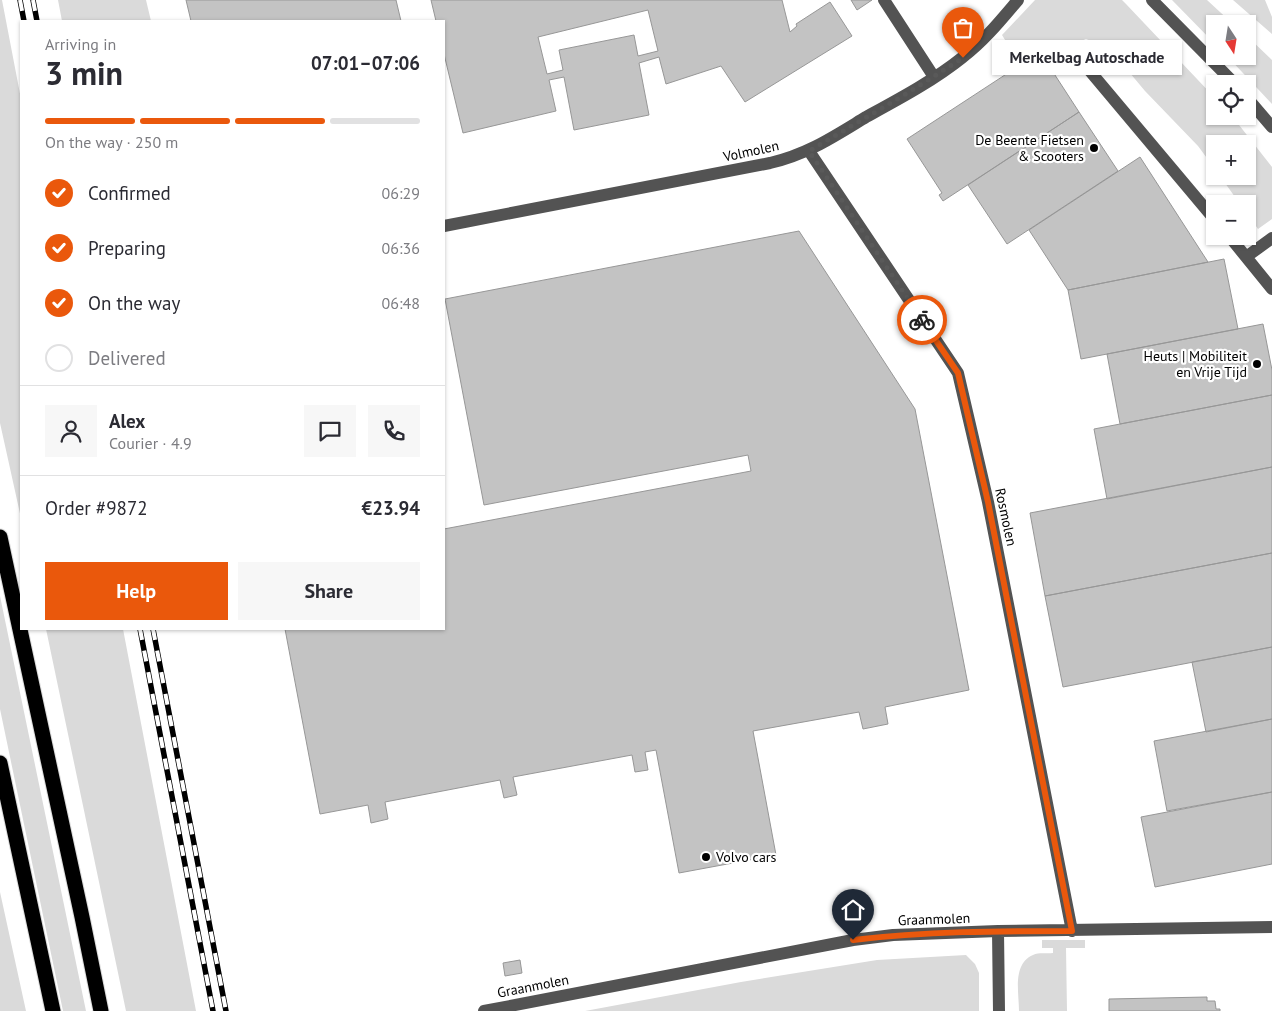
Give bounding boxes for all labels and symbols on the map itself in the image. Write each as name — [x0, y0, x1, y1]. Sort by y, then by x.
pin — [942, 7, 984, 58]
north arrow — [1206, 15, 1256, 65]
callout: Merkelbag Autoschade — [993, 40, 1183, 76]
place label: De Beente Fietsen & Scooters — [975, 131, 1084, 165]
street label: Volmolen — [721, 136, 780, 166]
marker: De Beente Fietsen & Scooters — [1088, 142, 1100, 154]
courier — [897, 295, 947, 345]
place label: Heuts | Mobiliteit en Vrije Tijd — [1144, 347, 1247, 381]
marker: Heuts | Mobiliteit en Vrije Tijd — [1251, 358, 1263, 370]
street label: Rosmolen — [991, 486, 1021, 548]
place label: Volvo cars — [715, 848, 777, 866]
marker: Volvo cars — [700, 851, 712, 863]
pin — [832, 889, 874, 940]
street label: Graanmolen — [897, 909, 971, 929]
street label: Graanmolen — [496, 970, 570, 1002]

